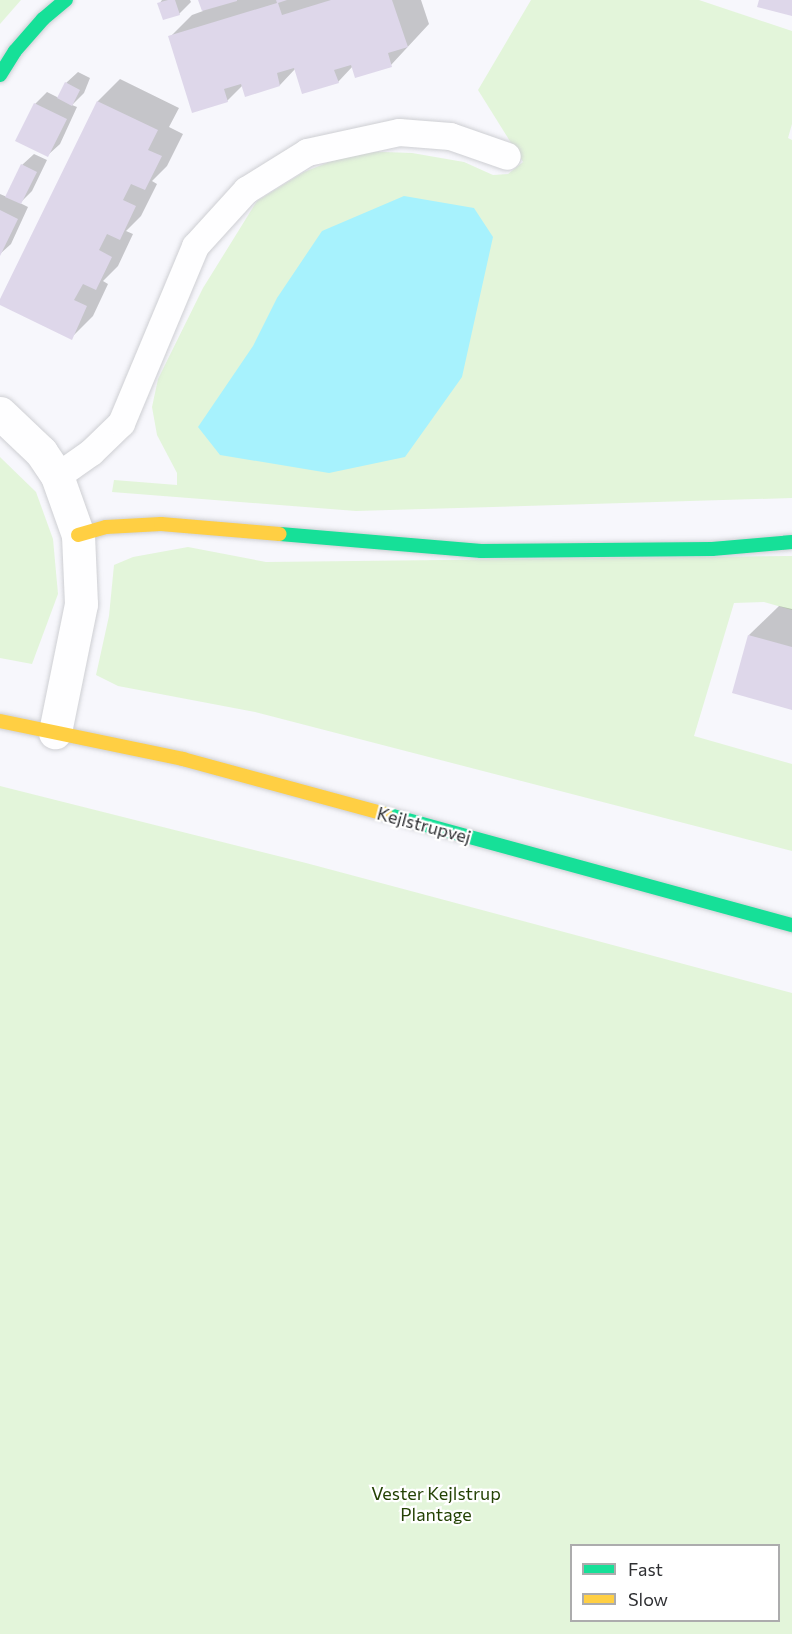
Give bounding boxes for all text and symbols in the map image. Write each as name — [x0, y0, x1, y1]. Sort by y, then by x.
street label: Kejlstrupvej — [375, 802, 473, 848]
park label: Vester Kejlstrup Plantage — [371, 1483, 501, 1526]
legend — [570, 1544, 780, 1622]
text: Fast — [628, 1558, 663, 1580]
text: Slow — [628, 1588, 668, 1610]

